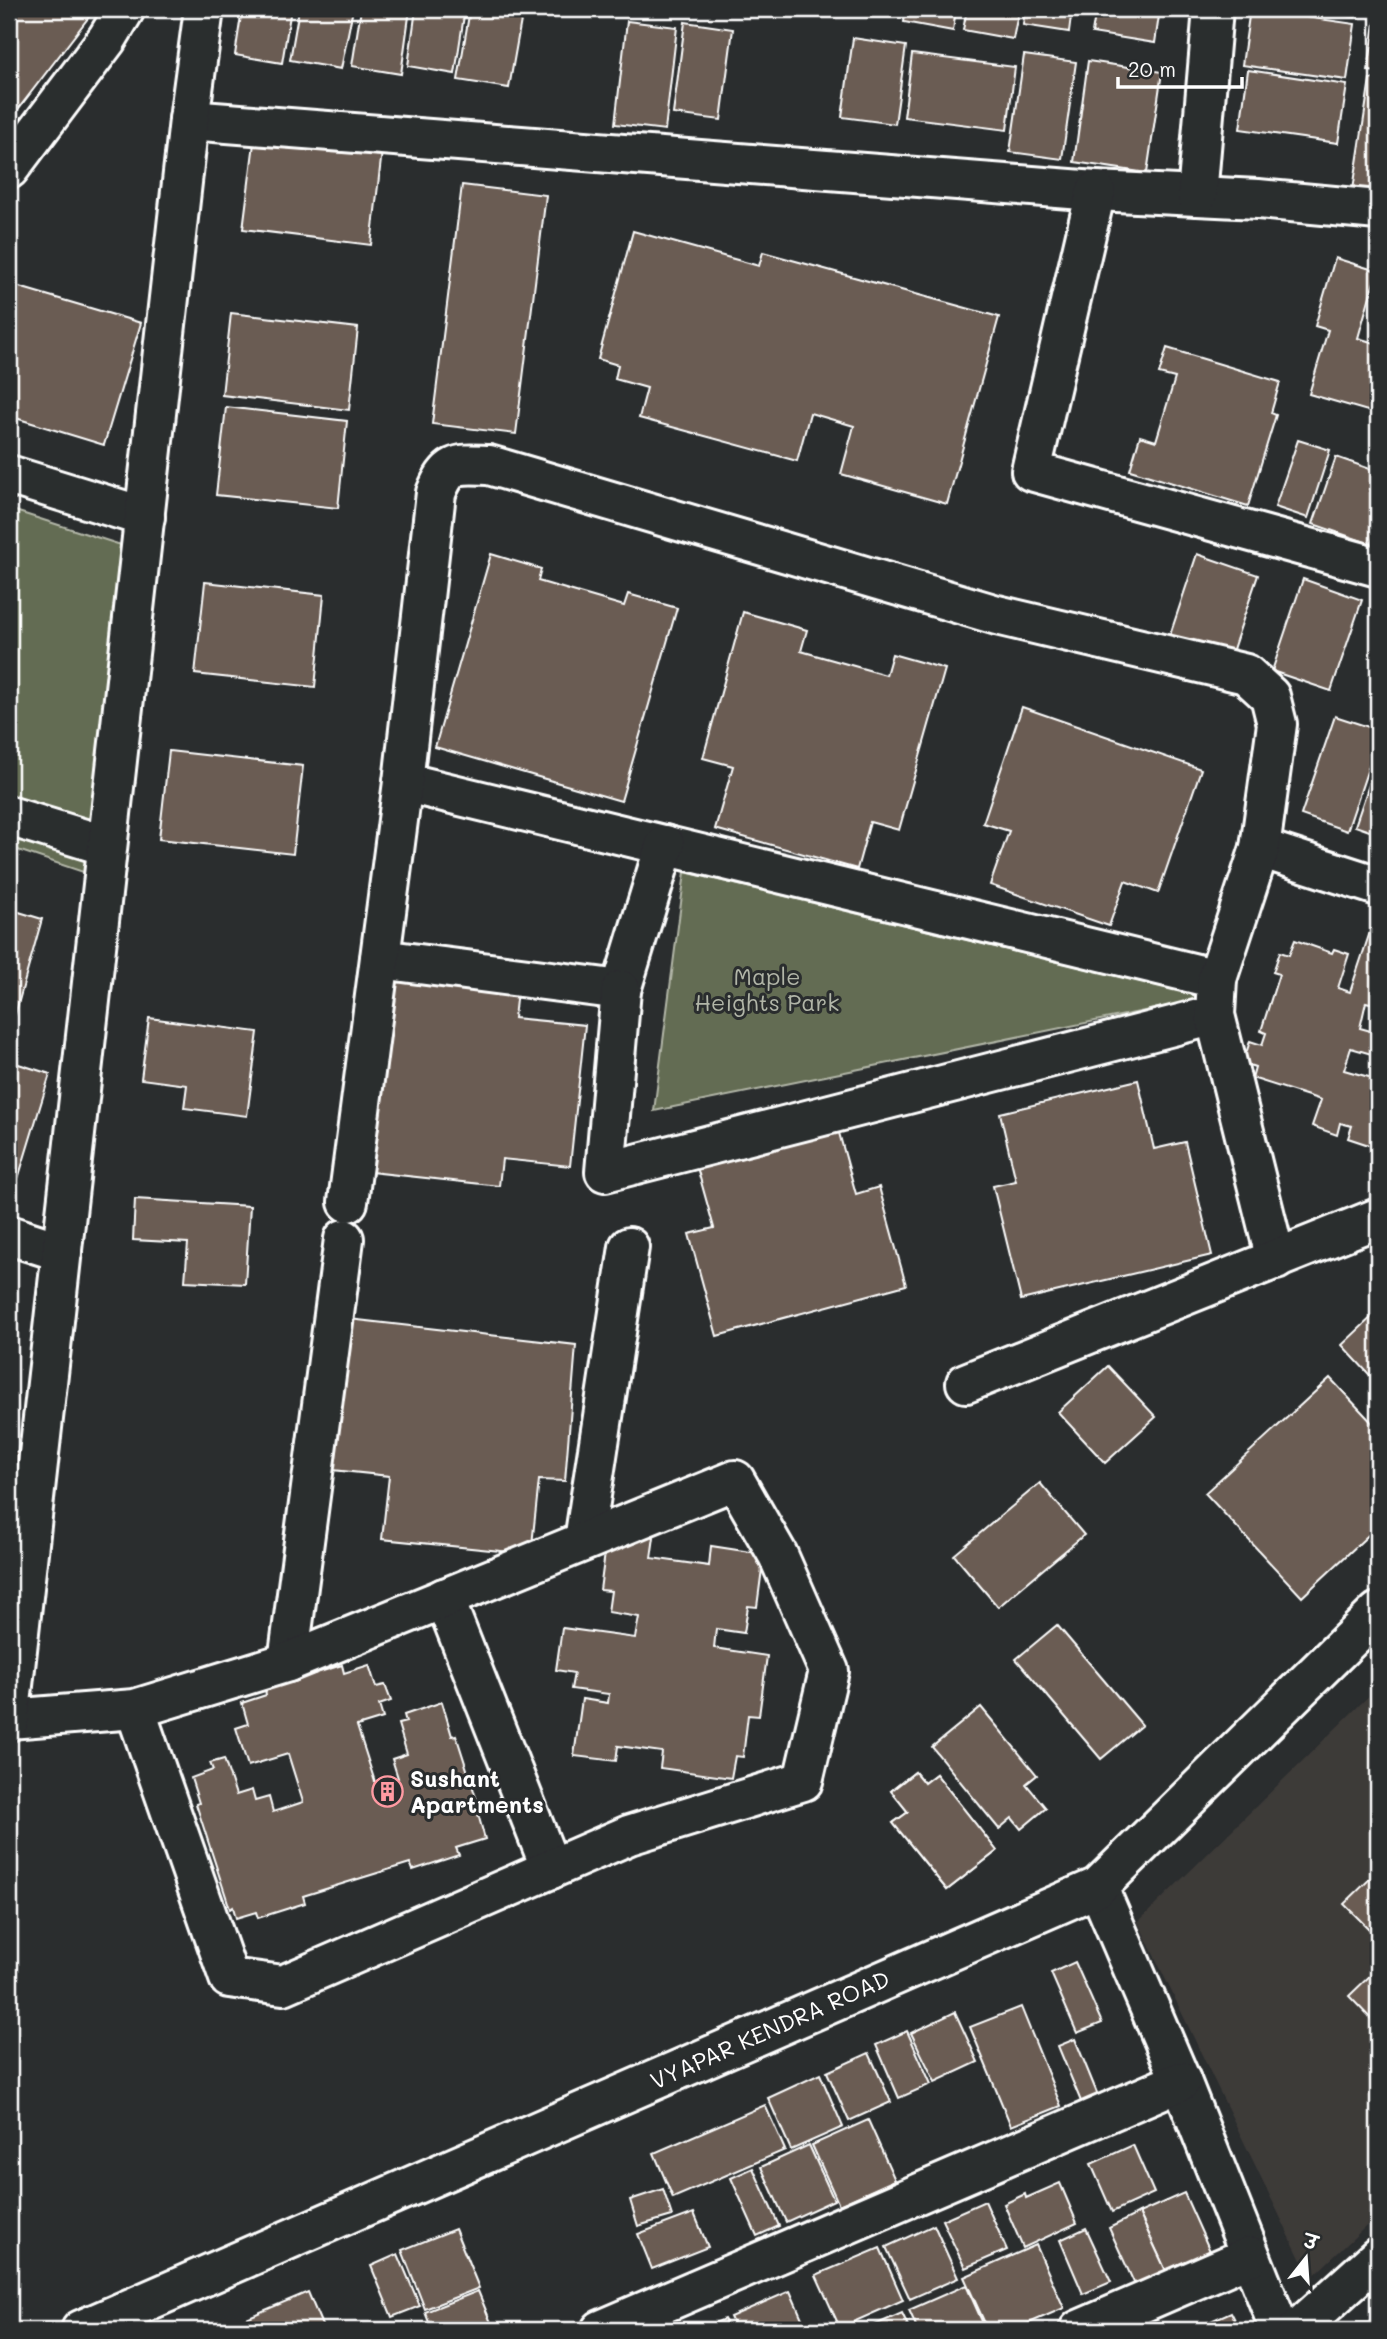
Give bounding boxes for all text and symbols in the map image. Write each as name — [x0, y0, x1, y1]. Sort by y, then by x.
scale bar — [1118, 46, 1242, 90]
text: 20 m — [1128, 55, 1176, 82]
park label: Maple Heights Park — [695, 961, 839, 1017]
place label: Sushant Apartments — [410, 1763, 544, 1819]
building icon: Sushant Apartments — [370, 1775, 404, 1809]
street label: VYAPAR KENDRA ROAD — [645, 1963, 894, 2095]
north arrow — [1272, 2224, 1342, 2294]
text: उ — [1299, 2227, 1323, 2256]

